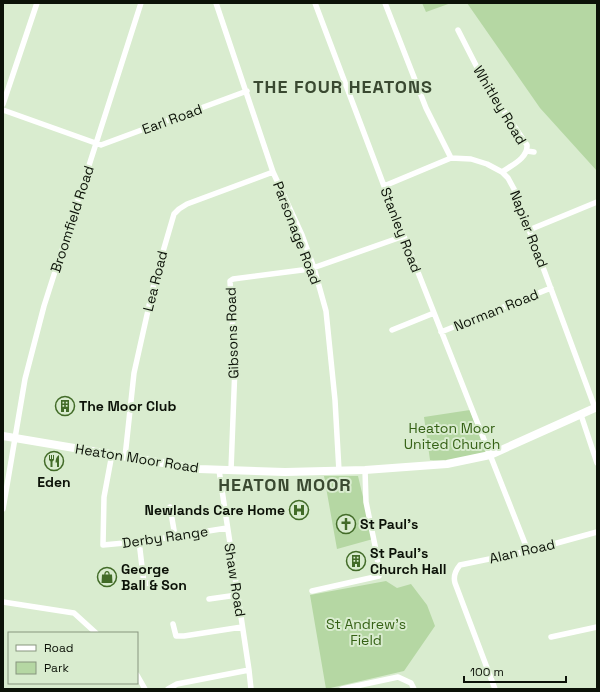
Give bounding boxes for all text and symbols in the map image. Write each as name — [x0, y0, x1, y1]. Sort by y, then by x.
street label: Whitley Road — [469, 62, 531, 148]
district label: THE FOUR HEATONS — [253, 75, 433, 98]
street label: Earl Road — [140, 100, 204, 138]
street label: Broomfield Road — [46, 163, 98, 275]
street label: Parsonage Road — [269, 179, 325, 287]
street label: Stanley Road — [376, 185, 426, 275]
street label: Napier Road — [506, 188, 552, 270]
street label: Lea Road — [139, 249, 171, 313]
street label: Norman Road — [451, 285, 541, 335]
street label: Gibsons Road — [221, 287, 243, 379]
building icon: The Moor Club — [54, 395, 76, 417]
place label: The Moor Club — [79, 397, 176, 415]
park label: Heaton Moor United Church — [404, 419, 500, 453]
street label: Heaton Moor Road — [74, 439, 200, 477]
restaurant icon: Eden — [43, 450, 65, 472]
place label: Eden — [37, 473, 71, 491]
district label: HEATON MOOR — [218, 473, 352, 496]
hospital icon: Newlands Care Home — [288, 499, 310, 521]
place label: Newlands Care Home — [145, 501, 285, 519]
church icon: St Paul's — [335, 513, 357, 535]
place label: St Paul's — [360, 515, 418, 533]
street label: Derby Range — [121, 522, 209, 552]
street label: Alan Road — [487, 535, 557, 567]
street label: Shaw Road — [220, 542, 250, 618]
place label: St Paul's Church Hall — [370, 544, 447, 578]
building icon: St Paul's Church Hall — [345, 550, 367, 572]
place label: George Ball & Son — [121, 560, 187, 594]
shop icon: George Ball & Son — [96, 566, 118, 588]
park label: St Andrew's Field — [326, 615, 406, 649]
legend — [8, 632, 138, 684]
text: Road — [44, 640, 73, 656]
scale bar — [464, 658, 566, 684]
text: Park — [44, 660, 69, 676]
text: 100 m — [470, 664, 504, 680]

